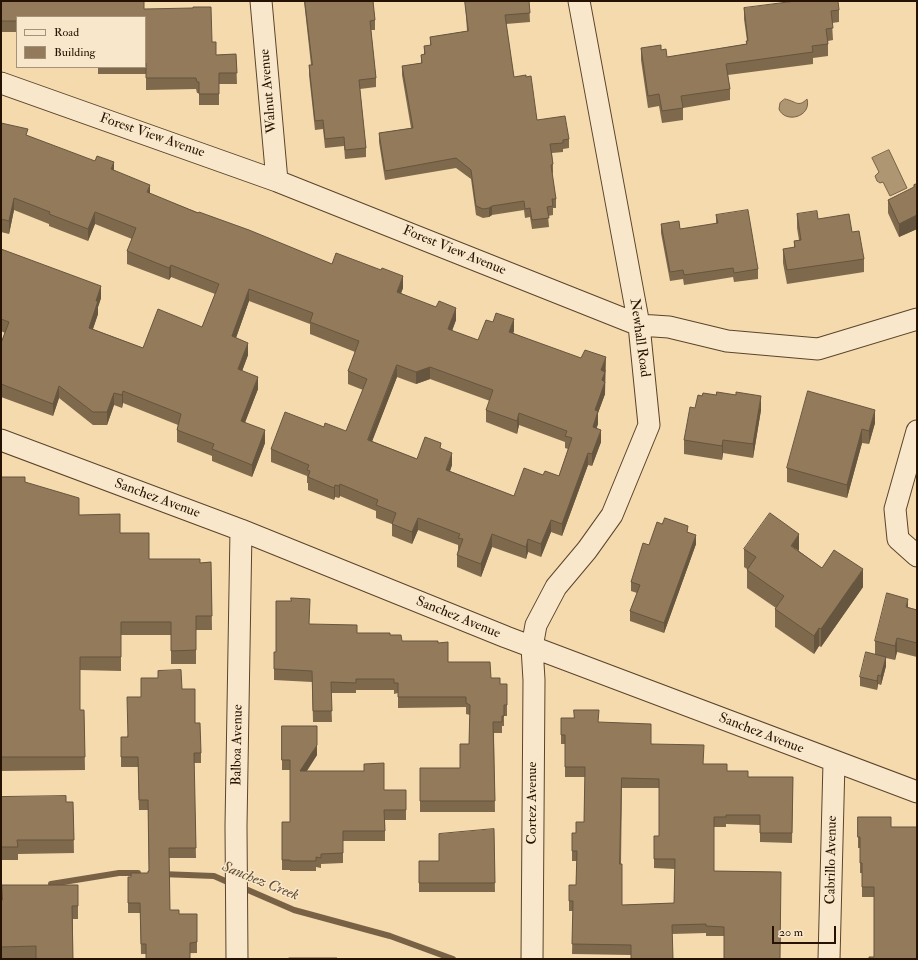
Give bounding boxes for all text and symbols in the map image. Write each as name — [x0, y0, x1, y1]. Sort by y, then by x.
legend — [16, 16, 146, 68]
text: Road — [54, 25, 79, 40]
text: Building — [54, 45, 95, 60]
street label: Walnut Avenue — [257, 48, 281, 134]
street label: Forest View Avenue — [97, 110, 207, 162]
street label: Forest View Avenue — [400, 223, 508, 279]
street label: Newhall Road — [625, 298, 653, 378]
street label: Sanchez Avenue — [112, 476, 202, 522]
street label: Sanchez Avenue — [413, 593, 503, 643]
street label: Balboa Avenue — [229, 704, 247, 786]
street label: Sanchez Avenue — [716, 710, 806, 758]
street label: Cortez Avenue — [525, 762, 541, 844]
street label: Cabrillo Avenue — [823, 815, 841, 905]
water label: Sanchez Creek — [219, 858, 301, 906]
scale bar — [774, 918, 838, 944]
text: 20 m — [779, 925, 803, 940]

